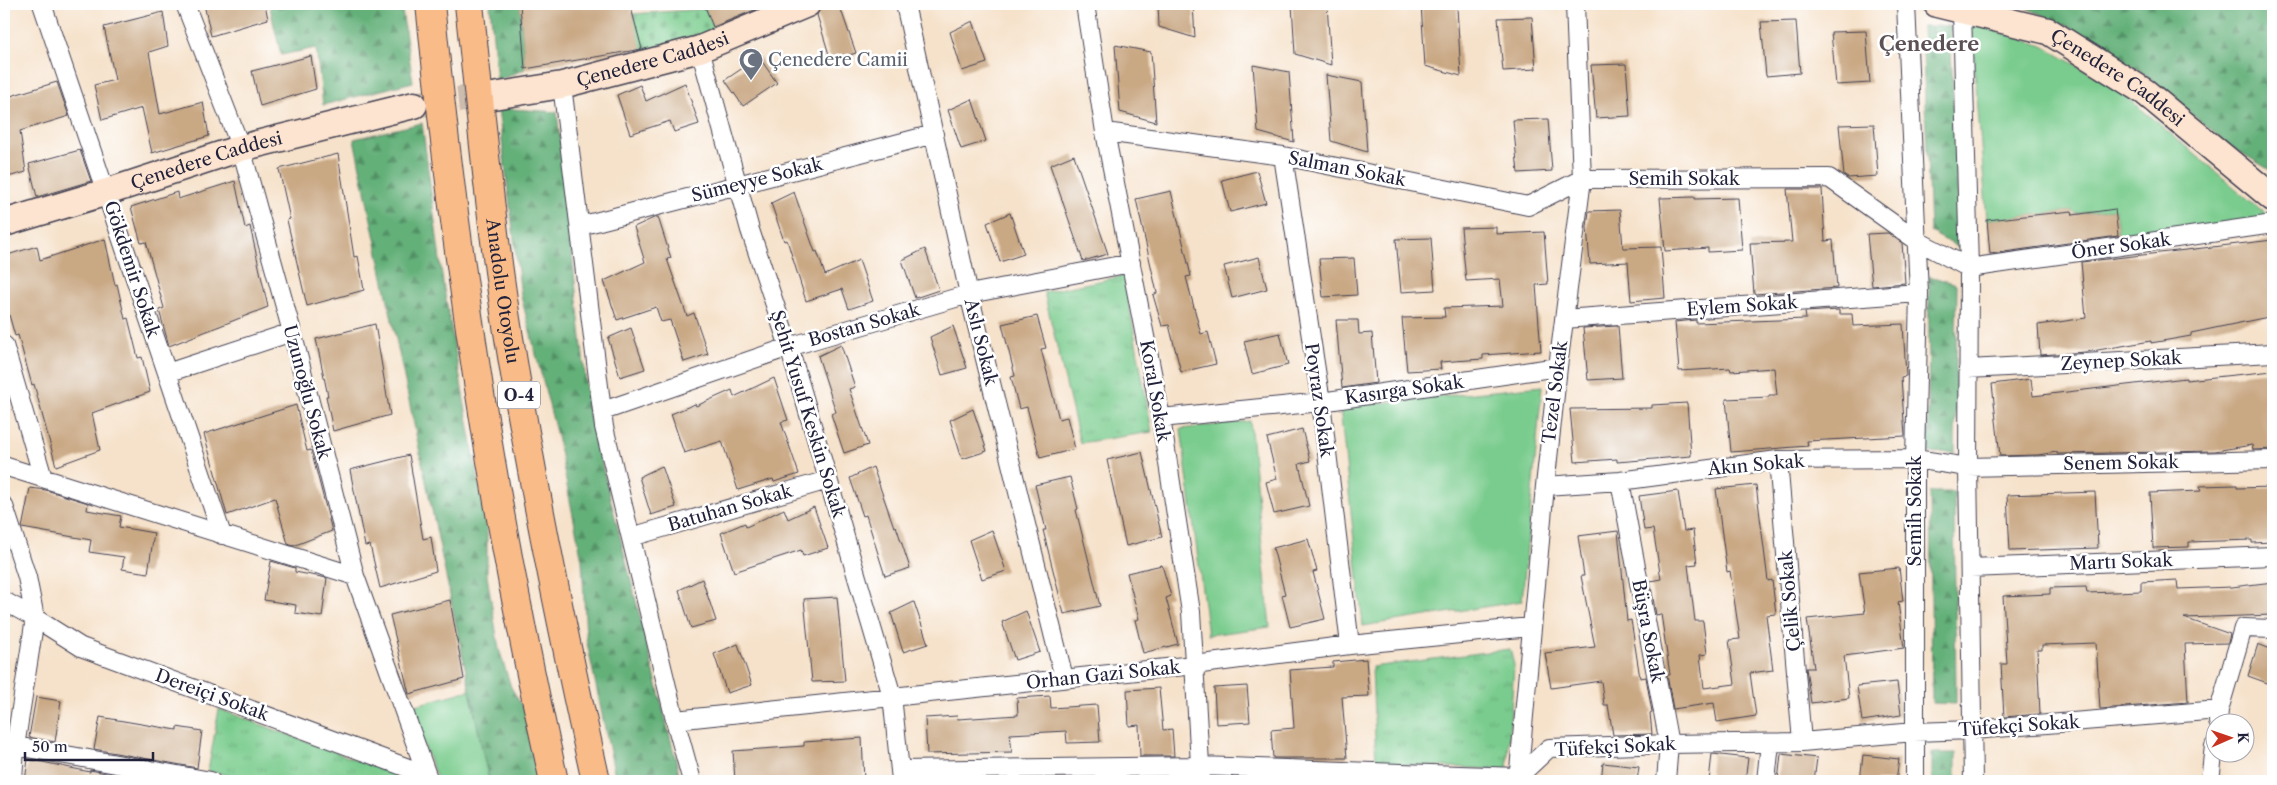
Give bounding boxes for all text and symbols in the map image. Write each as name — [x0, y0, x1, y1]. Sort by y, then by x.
street label: Çenedere Caddesi — [2046, 24, 2189, 131]
street label: Çenedere Caddesi — [574, 27, 733, 92]
district label: Çenedere — [1879, 32, 1979, 56]
mosque icon: Çenedere Camii — [738, 47, 764, 81]
place label: Çenedere Camii — [768, 49, 908, 71]
street label: Çenedere Caddesi — [128, 127, 285, 194]
street label: Salman Sokak — [1286, 147, 1409, 192]
street label: Sümeyye Sokak — [689, 153, 826, 207]
street label: Semih Sokak — [1629, 168, 1741, 190]
street label: Gökdemir Sokak — [100, 198, 165, 342]
street label: Anadolu Otoyolu — [481, 216, 524, 365]
street label: Öner Sokak — [2070, 227, 2174, 264]
street label: Eylem Sokak — [1686, 291, 1800, 321]
street label: Aslı Sokak — [959, 295, 1003, 389]
street label: Bostan Sokak — [806, 298, 924, 351]
street label: Şehit Yusuf Keskin Sokak — [766, 308, 851, 522]
street label: Uzunoğlu Sokak — [278, 322, 336, 463]
street label: Koral Sokak — [1135, 338, 1175, 445]
street label: Tezel Sokak — [1538, 338, 1572, 445]
street label: Poyraz Sokak — [1300, 342, 1338, 460]
street label: Zeynep Sokak — [2060, 347, 2184, 375]
street label: Kasırga Sokak — [1343, 371, 1466, 409]
road number: O-4 — [498, 382, 540, 408]
street label: Akın Sokak — [1706, 450, 1807, 480]
street label: Senem Sokak — [2063, 451, 2181, 475]
street label: Semih Sokak — [1904, 454, 1926, 566]
street label: Batuhan Sokak — [665, 479, 796, 536]
street label: Çelik Sokak — [1774, 548, 1805, 652]
street label: Martı Sokak — [2069, 549, 2175, 575]
street label: Büşra Sokak — [1627, 578, 1669, 686]
street label: Orhan Gazi Sokak — [1025, 656, 1183, 694]
street label: Dereiçi Sokak — [152, 664, 273, 726]
street label: Tüfekçi Sokak — [1958, 711, 2082, 741]
north arrow — [2204, 712, 2254, 762]
scale bar — [25, 730, 152, 762]
text: K — [2234, 732, 2252, 744]
street label: Tüfekçi Sokak — [1554, 733, 1678, 761]
text: 50 m — [32, 737, 68, 756]

